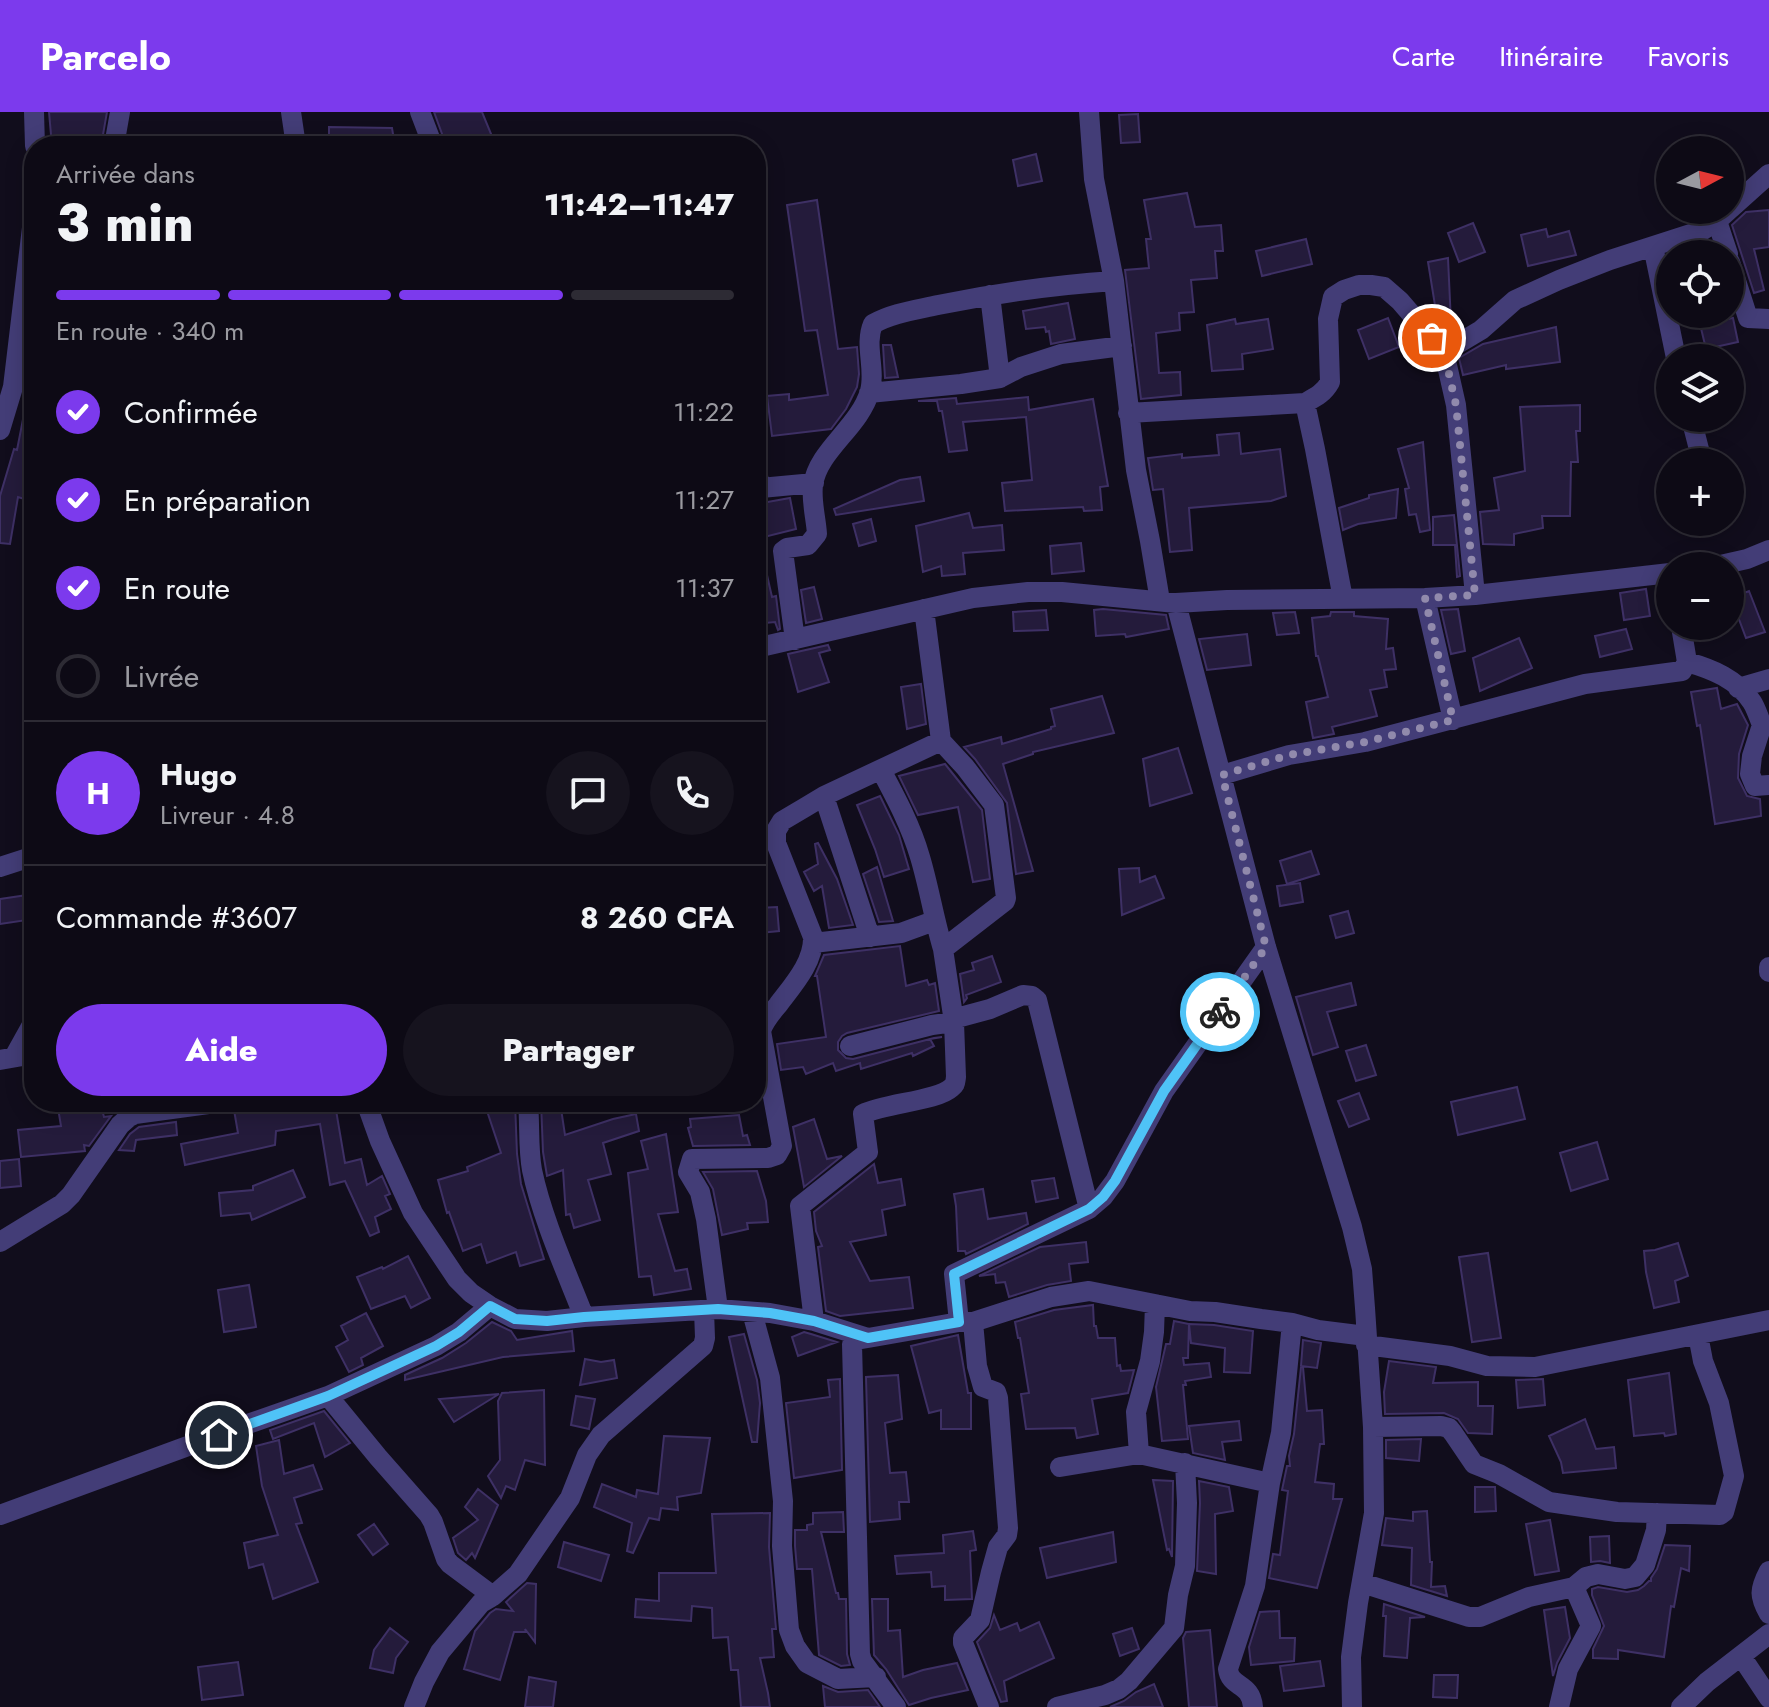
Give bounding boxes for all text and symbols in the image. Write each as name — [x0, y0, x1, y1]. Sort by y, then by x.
text: Parcelo — [40, 29, 171, 84]
text: Carte — [1392, 36, 1455, 77]
text: Itinéraire — [1499, 36, 1603, 77]
text: Favoris — [1647, 36, 1729, 77]
north arrow — [1656, 136, 1744, 224]
map controls — [1656, 136, 1744, 640]
text: Arrivée dans — [56, 155, 195, 193]
text: 11:42–11:47 — [544, 183, 734, 226]
text: 3 min — [56, 185, 194, 261]
button: locate — [1656, 240, 1744, 328]
pin — [1398, 304, 1466, 372]
text: En route · 340 m — [56, 312, 244, 350]
icon: bag — [1410, 316, 1454, 360]
button: layers — [1656, 344, 1744, 432]
icon: check — [56, 390, 100, 434]
text: Confirmée — [124, 391, 258, 434]
text: 11:22 — [673, 393, 734, 431]
button: + — [1656, 448, 1744, 536]
icon: check — [56, 478, 100, 522]
text: En préparation — [124, 479, 311, 522]
text: 11:27 — [674, 481, 734, 519]
button: − — [1656, 552, 1744, 640]
icon: check — [56, 566, 100, 610]
text: En route — [124, 567, 230, 610]
text: 11:37 — [675, 569, 734, 607]
text: Livrée — [124, 655, 199, 698]
button: chat — [546, 751, 630, 835]
button: phone — [650, 751, 734, 835]
text: Hugo — [160, 753, 237, 796]
text: H — [86, 772, 110, 815]
text: Livreur · 4.8 — [160, 796, 295, 834]
text: Commande #3607 — [56, 896, 297, 939]
text: 8 260 CFA — [580, 896, 734, 939]
courier — [1180, 972, 1260, 1052]
icon: bike — [1198, 990, 1242, 1034]
button: Aide — [56, 1004, 387, 1096]
button: Partager — [403, 1004, 734, 1096]
pin — [185, 1401, 253, 1469]
icon: home — [197, 1413, 241, 1457]

